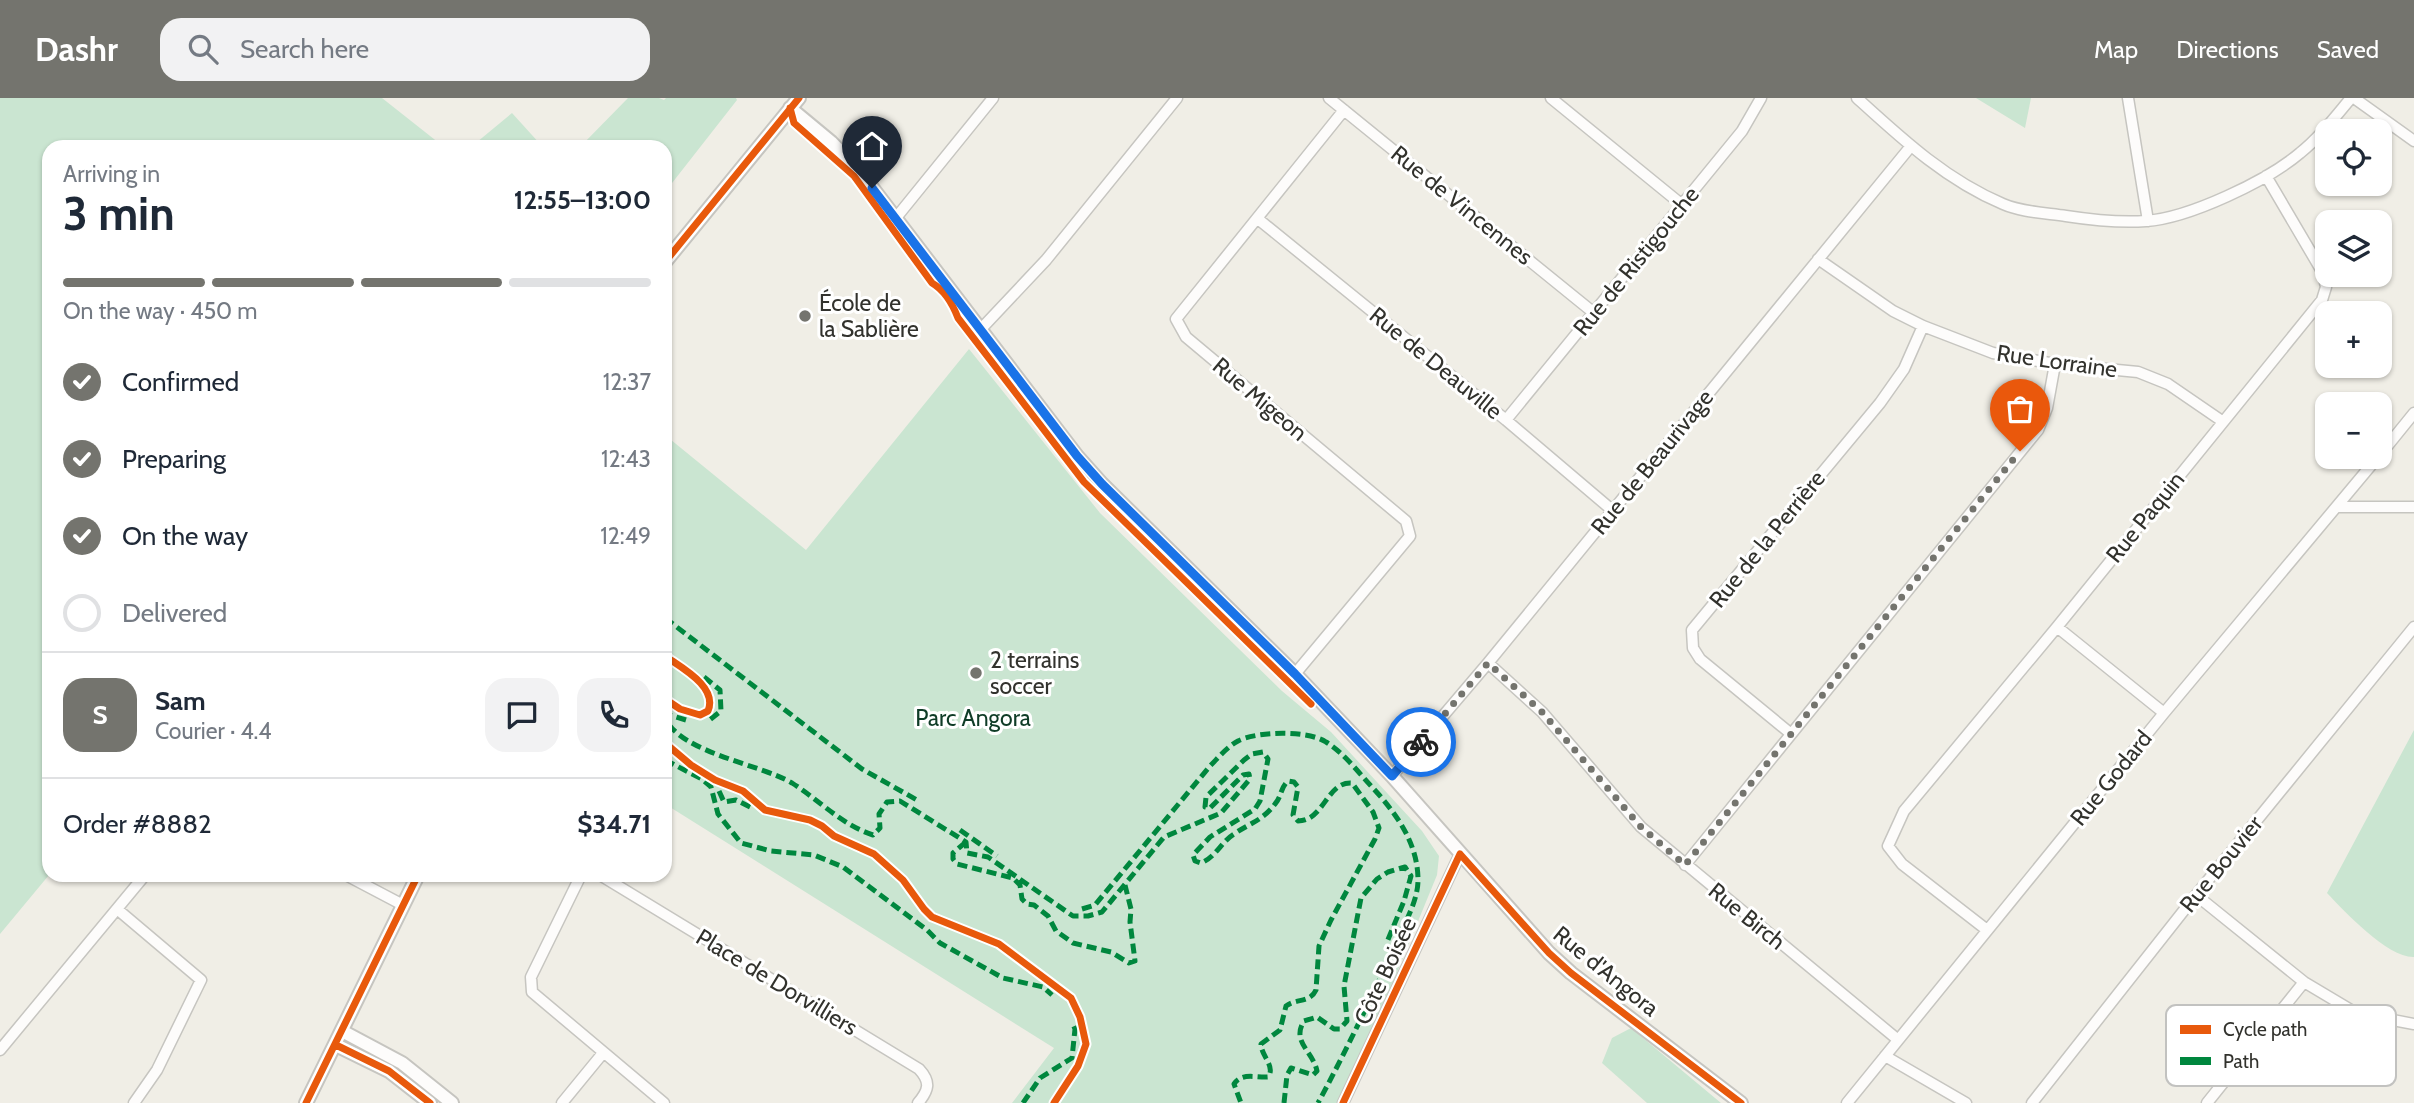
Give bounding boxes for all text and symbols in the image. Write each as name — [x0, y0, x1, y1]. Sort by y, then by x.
search box — [160, 18, 650, 81]
text: Dashr — [35, 29, 118, 69]
icon: search — [184, 30, 222, 68]
text: Search here — [240, 33, 369, 65]
text: Map — [2094, 35, 2138, 64]
text: Directions — [2176, 35, 2279, 64]
text: Saved — [2317, 35, 2379, 64]
pin — [842, 116, 902, 188]
map controls — [2315, 119, 2392, 469]
button: locate — [2315, 119, 2392, 196]
icon: home — [853, 127, 891, 165]
street label: Rue de Vincennes — [1386, 139, 1538, 271]
text: Arriving in — [63, 160, 160, 188]
street label: Rue de Ristigouche — [1567, 181, 1705, 341]
text: 12:55–13:00 — [514, 184, 651, 216]
text: 3 min — [63, 186, 175, 242]
button: layers — [2315, 210, 2392, 287]
place label: École de la Sablière — [819, 288, 919, 343]
text: On the way · 450 m — [63, 297, 258, 325]
street label: Rue de Deauville — [1364, 301, 1508, 425]
button: + — [2315, 301, 2392, 378]
marker: École de la Sablière — [797, 308, 813, 324]
street label: Rue Lorraine — [1995, 339, 2119, 383]
street label: Rue Migeon — [1207, 351, 1313, 447]
icon: check — [63, 363, 101, 401]
text: Confirmed — [122, 366, 239, 398]
text: 12:37 — [603, 368, 651, 396]
pin — [1990, 379, 2050, 451]
street label: Rue de Beaurivage — [1585, 384, 1719, 540]
icon: bag — [2001, 390, 2039, 428]
button: − — [2315, 392, 2392, 469]
icon: check — [63, 440, 101, 478]
text: Preparing — [122, 443, 226, 475]
text: 12:43 — [601, 445, 651, 473]
street label: Rue de la Perrière — [1703, 465, 1831, 613]
street label: Rue Paquin — [2100, 466, 2190, 568]
icon: check — [63, 517, 101, 555]
text: On the way — [122, 520, 248, 552]
text: 12:49 — [600, 522, 651, 550]
text: Delivered — [122, 597, 227, 629]
place label: 2 terrains soccer — [990, 646, 1079, 700]
marker: 2 terrains soccer — [968, 665, 984, 681]
button: chat — [485, 678, 559, 752]
button: phone — [577, 678, 651, 752]
text: Sam — [155, 685, 206, 717]
text: S — [92, 699, 108, 731]
park label: Parc Angora — [915, 704, 1031, 732]
courier — [1386, 707, 1456, 777]
text: Courier · 4.4 — [155, 717, 272, 745]
icon: bike — [1402, 723, 1440, 761]
street label: Rue Godard — [2064, 725, 2158, 831]
text: Order #8882 — [63, 808, 212, 840]
text: $34.71 — [577, 808, 651, 840]
street label: Rue Bouvier — [2174, 809, 2269, 918]
street label: Rue Birch — [1703, 877, 1791, 955]
street label: Côte Boisée — [1348, 913, 1422, 1029]
street label: Rue d'Angora — [1548, 920, 1664, 1022]
street label: Place de Dorvilliers — [691, 923, 863, 1041]
legend — [2166, 1005, 2396, 1086]
text: Cycle path — [2223, 1018, 2307, 1041]
text: Path — [2223, 1050, 2259, 1073]

